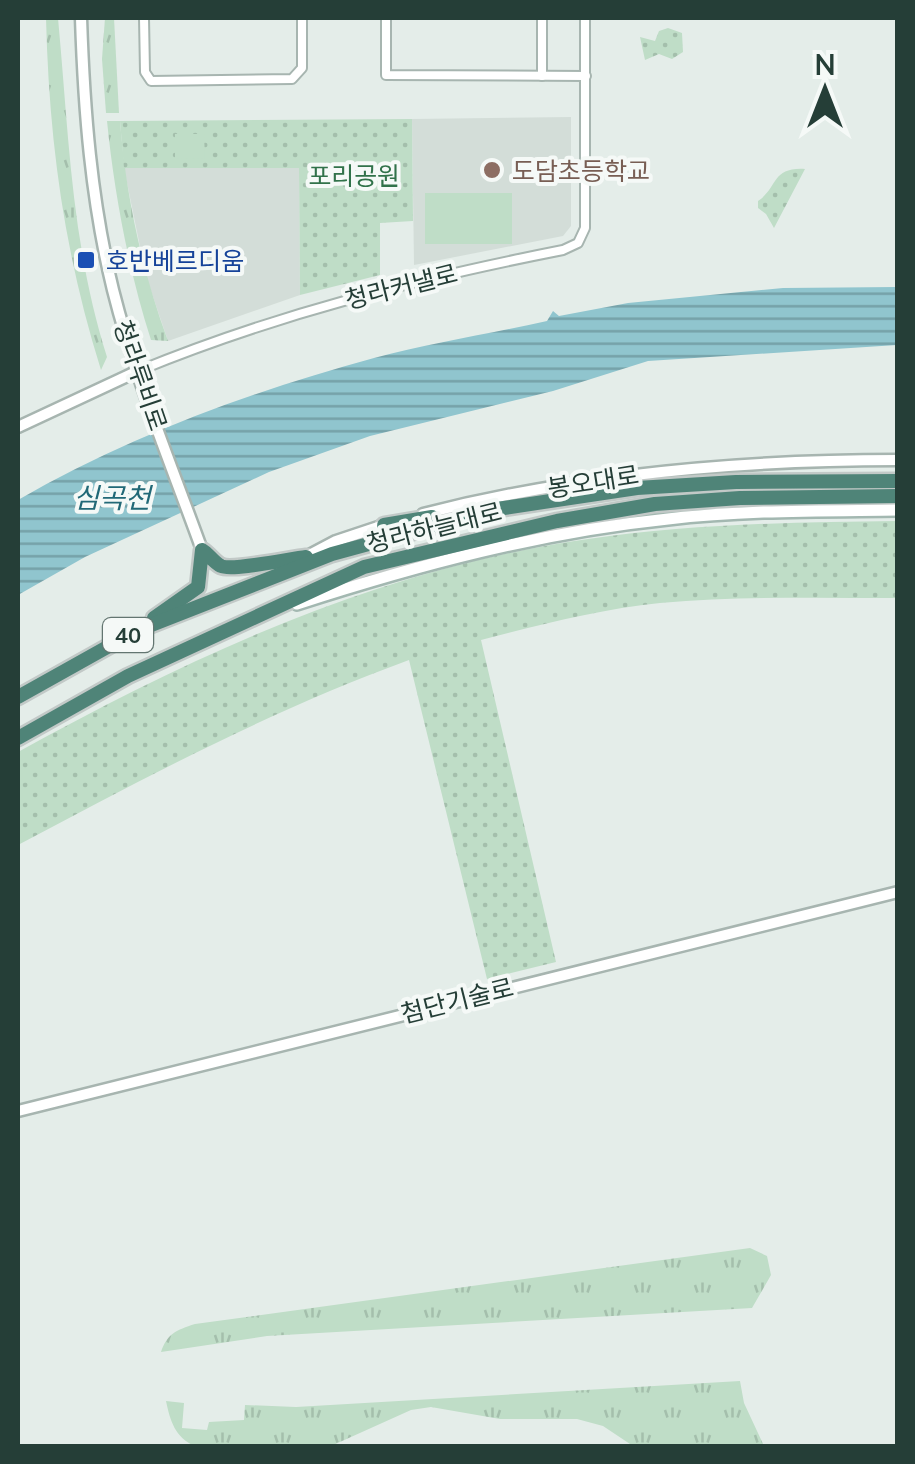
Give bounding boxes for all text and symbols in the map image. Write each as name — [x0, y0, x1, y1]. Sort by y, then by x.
north arrow — [775, 40, 875, 140]
text: N — [814, 47, 836, 82]
place label: 도담초등학교 — [512, 155, 650, 186]
marker: 도담초등학교 — [481, 159, 503, 181]
park label: 포리공원 — [308, 160, 400, 191]
place label: 호반베르디움 — [106, 245, 244, 276]
marker: 호반베르디움 — [75, 249, 97, 271]
street label: 청라커낼로 — [341, 257, 461, 315]
street label: 청라루비로 — [108, 316, 174, 434]
street label: 봉오대로 — [545, 458, 641, 504]
water label: 심곡천 — [73, 480, 154, 515]
street label: 청라하늘대로 — [363, 495, 505, 559]
road number: 40 — [103, 618, 153, 652]
street label: 첨단기술로 — [397, 971, 517, 1029]

